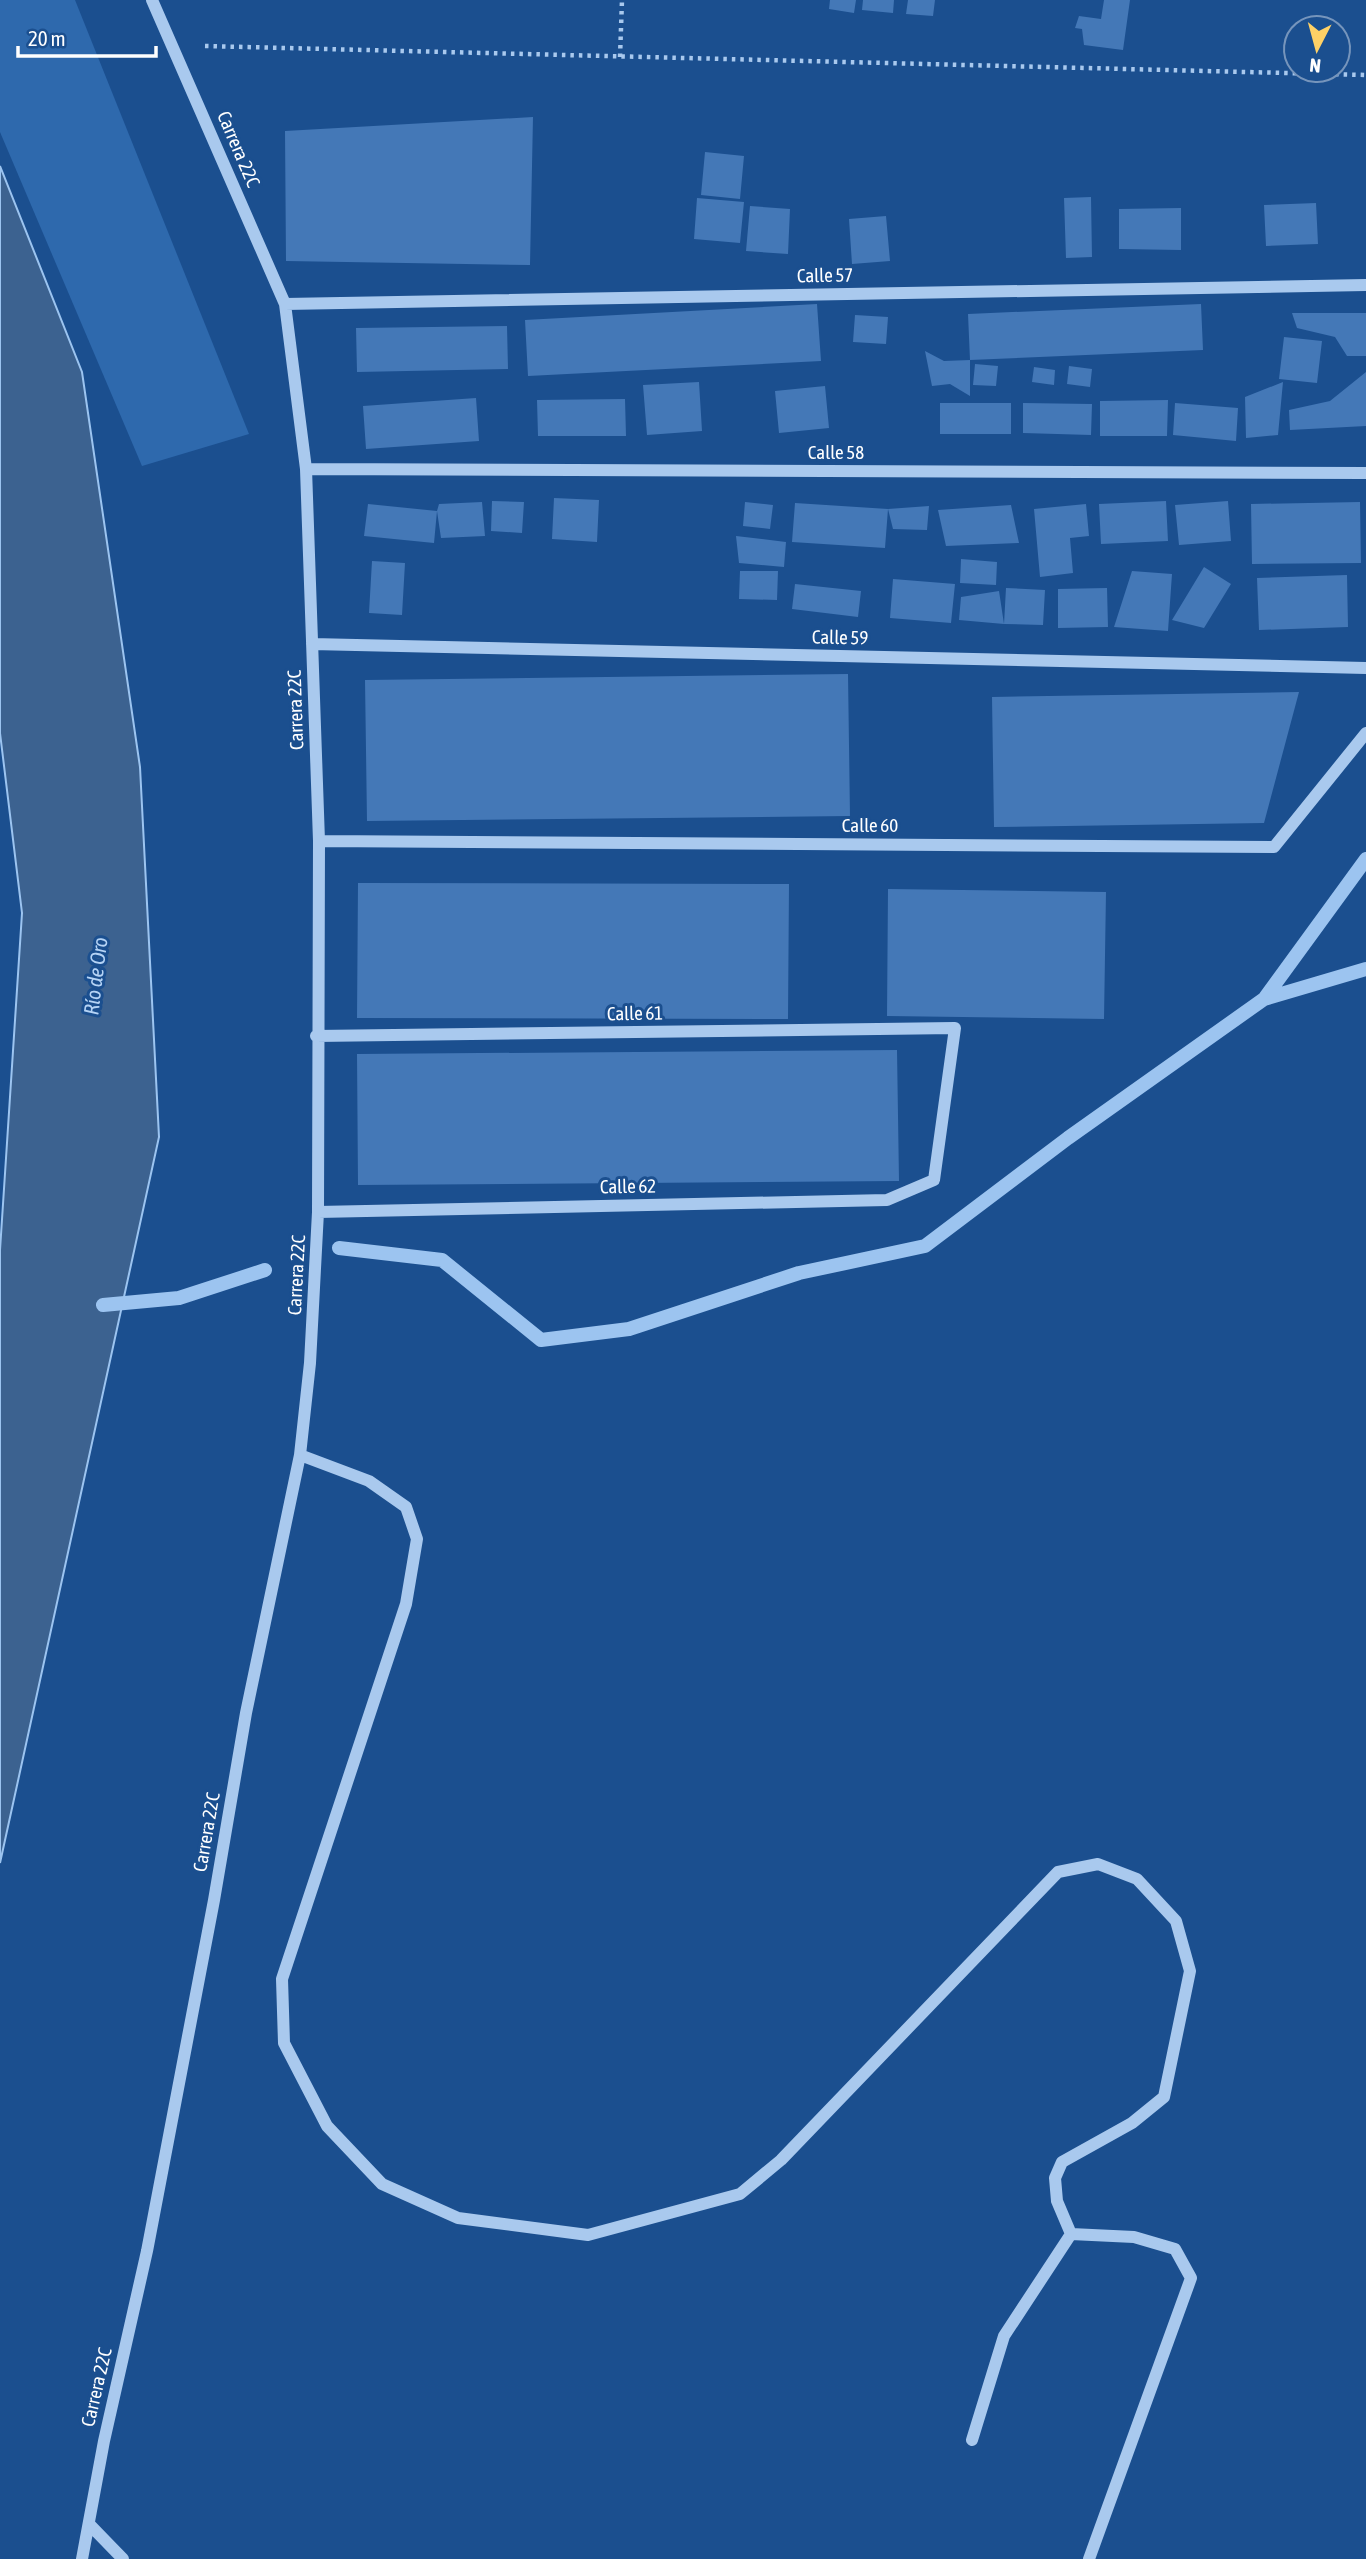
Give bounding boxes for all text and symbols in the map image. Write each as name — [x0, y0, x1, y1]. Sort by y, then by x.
scale bar — [18, 14, 156, 58]
north arrow — [1282, 14, 1352, 84]
text: 20 m — [28, 26, 66, 50]
text: N — [1308, 54, 1322, 77]
street label: Carrera 22C — [213, 108, 265, 191]
street label: Calle 57 — [797, 264, 853, 286]
street label: Calle 58 — [808, 441, 864, 463]
street label: Calle 59 — [812, 626, 868, 648]
street label: Carrera 22C — [283, 669, 307, 751]
street label: Calle 60 — [842, 814, 898, 836]
water label: Río de Oro — [78, 936, 112, 1016]
street label: Calle 61 — [607, 1002, 663, 1024]
street label: Calle 62 — [600, 1175, 656, 1197]
street label: Carrera 22C — [283, 1234, 309, 1316]
street label: Carrera 22C — [188, 1790, 224, 1873]
street label: Carrera 22C — [76, 2345, 116, 2429]

